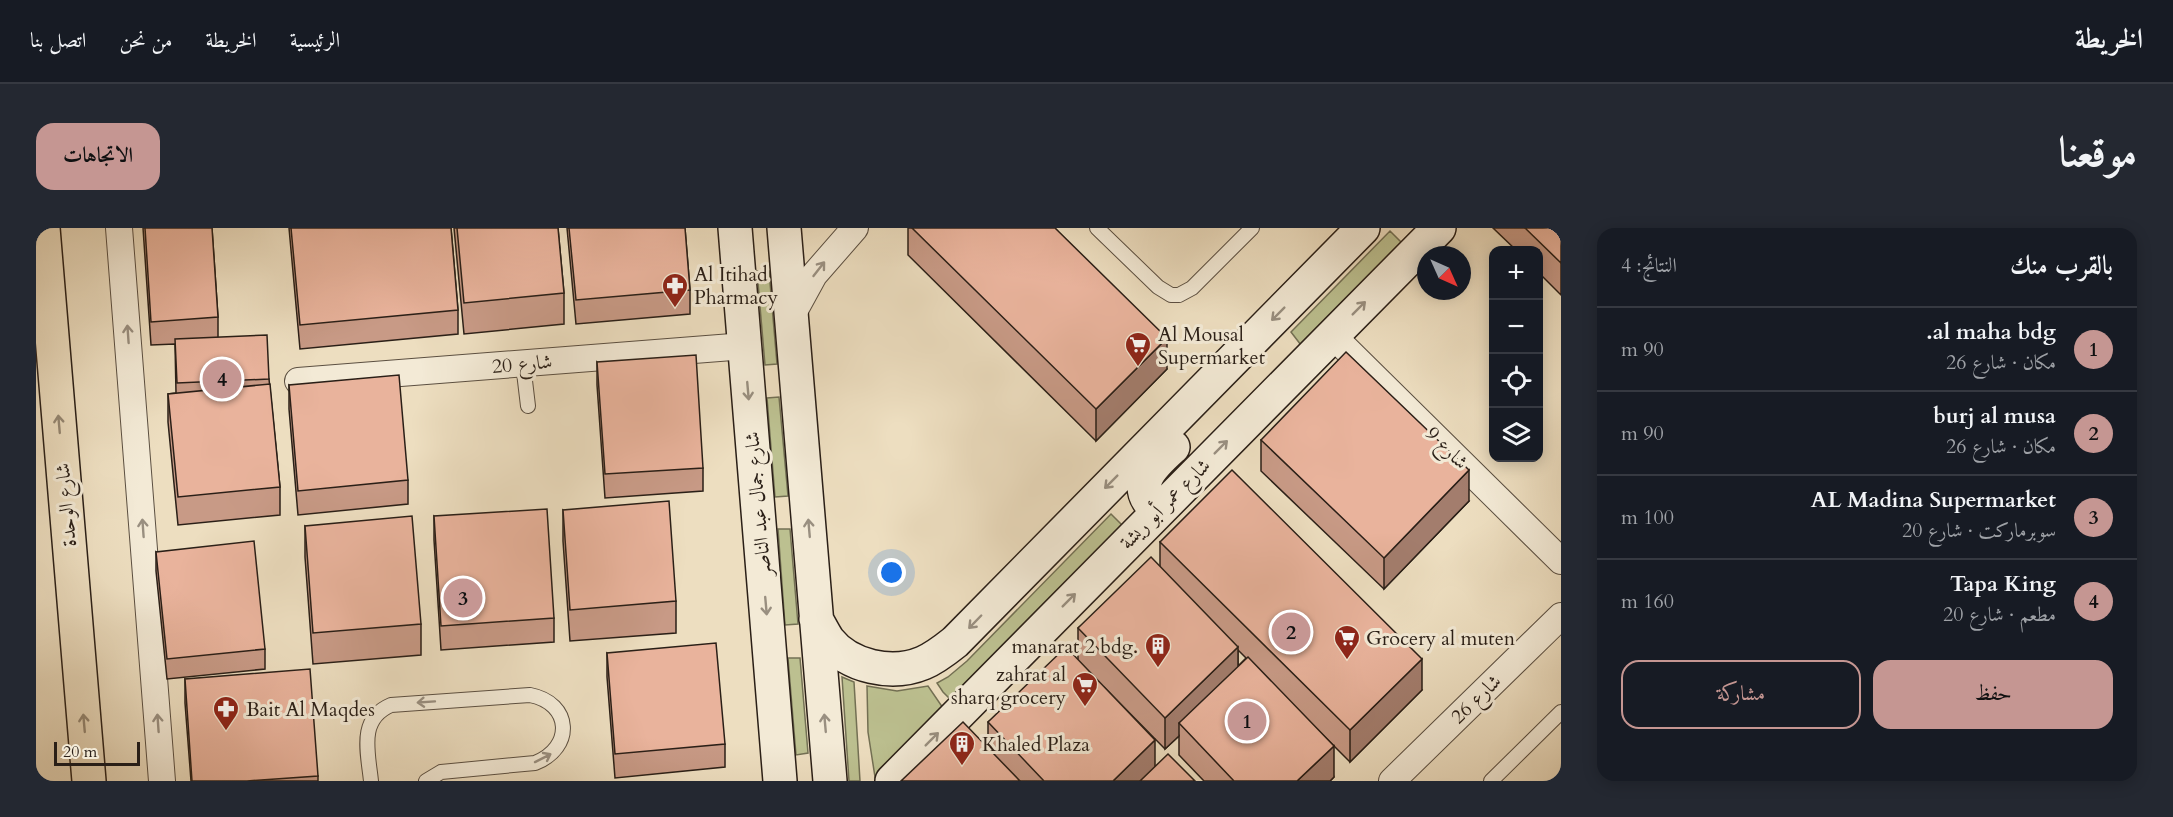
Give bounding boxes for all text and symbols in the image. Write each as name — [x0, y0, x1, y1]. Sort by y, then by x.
text: الخريطة — [2075, 20, 2143, 58]
text: اتصل بنا — [30, 26, 86, 55]
text: من نحن — [119, 26, 173, 55]
text: الخريطة — [206, 26, 257, 55]
text: الرئيسية — [290, 26, 340, 55]
button: الاتجاهات — [36, 123, 160, 190]
text: موقعنا — [2059, 124, 2137, 181]
north arrow — [1417, 246, 1471, 300]
map controls — [1489, 246, 1543, 462]
button: + — [1489, 246, 1543, 300]
text: بالقرب منك — [2010, 248, 2113, 283]
text: النتائج: 4 — [1621, 252, 1677, 279]
place label: Al Itihad Pharmacy — [694, 261, 778, 311]
one-way arrow — [812, 262, 825, 278]
pharmacy icon: Al Itihad Pharmacy — [660, 271, 690, 309]
button: − — [1489, 300, 1543, 354]
one-way arrow — [1351, 301, 1366, 316]
one-way arrow — [1271, 307, 1285, 322]
text: al maha bdg. — [1926, 317, 2056, 347]
place label: Al Mousal Supermarket — [1158, 321, 1266, 371]
one-way arrow — [122, 324, 133, 344]
supermarket icon: Al Mousal Supermarket — [1123, 330, 1153, 368]
text: 90 m — [1621, 336, 1664, 363]
text: 1 — [2088, 336, 2099, 363]
street label: شارع 20 — [491, 348, 554, 384]
text: مكان · شارع 26 — [1946, 349, 2056, 376]
button: locate — [1489, 354, 1543, 408]
pin: 4 — [202, 356, 242, 402]
one-way arrow — [743, 380, 754, 400]
text: burj al musa — [1933, 401, 2056, 431]
button: layers — [1489, 408, 1543, 462]
one-way arrow — [54, 414, 65, 434]
text: 90 m — [1621, 420, 1664, 447]
text: 2 — [2088, 420, 2099, 447]
street label: شارع 9 — [1417, 421, 1474, 478]
street label: شارع جمال عبد الناصر — [738, 430, 782, 579]
text: مكان · شارع 26 — [1946, 433, 2056, 460]
one-way arrow — [1214, 439, 1229, 454]
street label: شارع عمر أبو ريشة — [1113, 452, 1219, 558]
street label: شارع الوحدة — [49, 462, 87, 548]
one-way arrow — [1103, 475, 1118, 490]
text: AL Madina Supermarket — [1811, 485, 2056, 515]
text: 100 m — [1621, 504, 1674, 531]
text: 3 — [2088, 504, 2099, 531]
text: سوبرماركت · شارع 20 — [1902, 517, 2056, 544]
one-way arrow — [137, 519, 148, 539]
one-way arrow — [803, 519, 814, 539]
your location — [877, 558, 906, 587]
text: Tapa King — [1950, 569, 2056, 599]
pin: 3 — [444, 576, 482, 620]
text: 160 m — [1621, 588, 1674, 615]
text: 4 — [2088, 588, 2099, 615]
one-way arrow — [1062, 593, 1077, 608]
one-way arrow — [761, 596, 772, 616]
text: مطعم · شارع 20 — [1943, 601, 2056, 628]
pin: 2 — [1272, 610, 1310, 654]
one-way arrow — [967, 614, 982, 629]
supermarket icon: Grocery al muten — [1332, 623, 1362, 661]
place label: Grocery al muten — [1366, 625, 1516, 652]
building icon: manarat 2 bdg. — [1143, 631, 1173, 669]
place label: manarat 2 bdg. — [1012, 633, 1138, 660]
button: مشاركة — [1621, 660, 1861, 729]
button: حفظ — [1873, 660, 2113, 729]
place label: zahrat al sharq grocery — [951, 661, 1066, 711]
street label: شارع 26 — [1445, 668, 1510, 733]
supermarket icon: zahrat al sharq grocery — [1070, 670, 1100, 708]
pharmacy icon: Bait Al Maqdes — [211, 694, 241, 732]
place label: Bait Al Maqdes — [246, 696, 375, 723]
one-way arrow — [417, 697, 437, 708]
pin: 1 — [1228, 698, 1266, 744]
one-way arrow — [78, 713, 89, 733]
one-way arrow — [152, 713, 163, 733]
one-way arrow — [819, 713, 830, 733]
building icon: Khaled Plaza — [947, 729, 977, 767]
one-way arrow — [925, 731, 939, 746]
place label: Khaled Plaza — [982, 731, 1090, 758]
scale bar — [54, 739, 140, 766]
text: 20 m — [63, 741, 97, 763]
one-way arrow — [534, 752, 551, 764]

